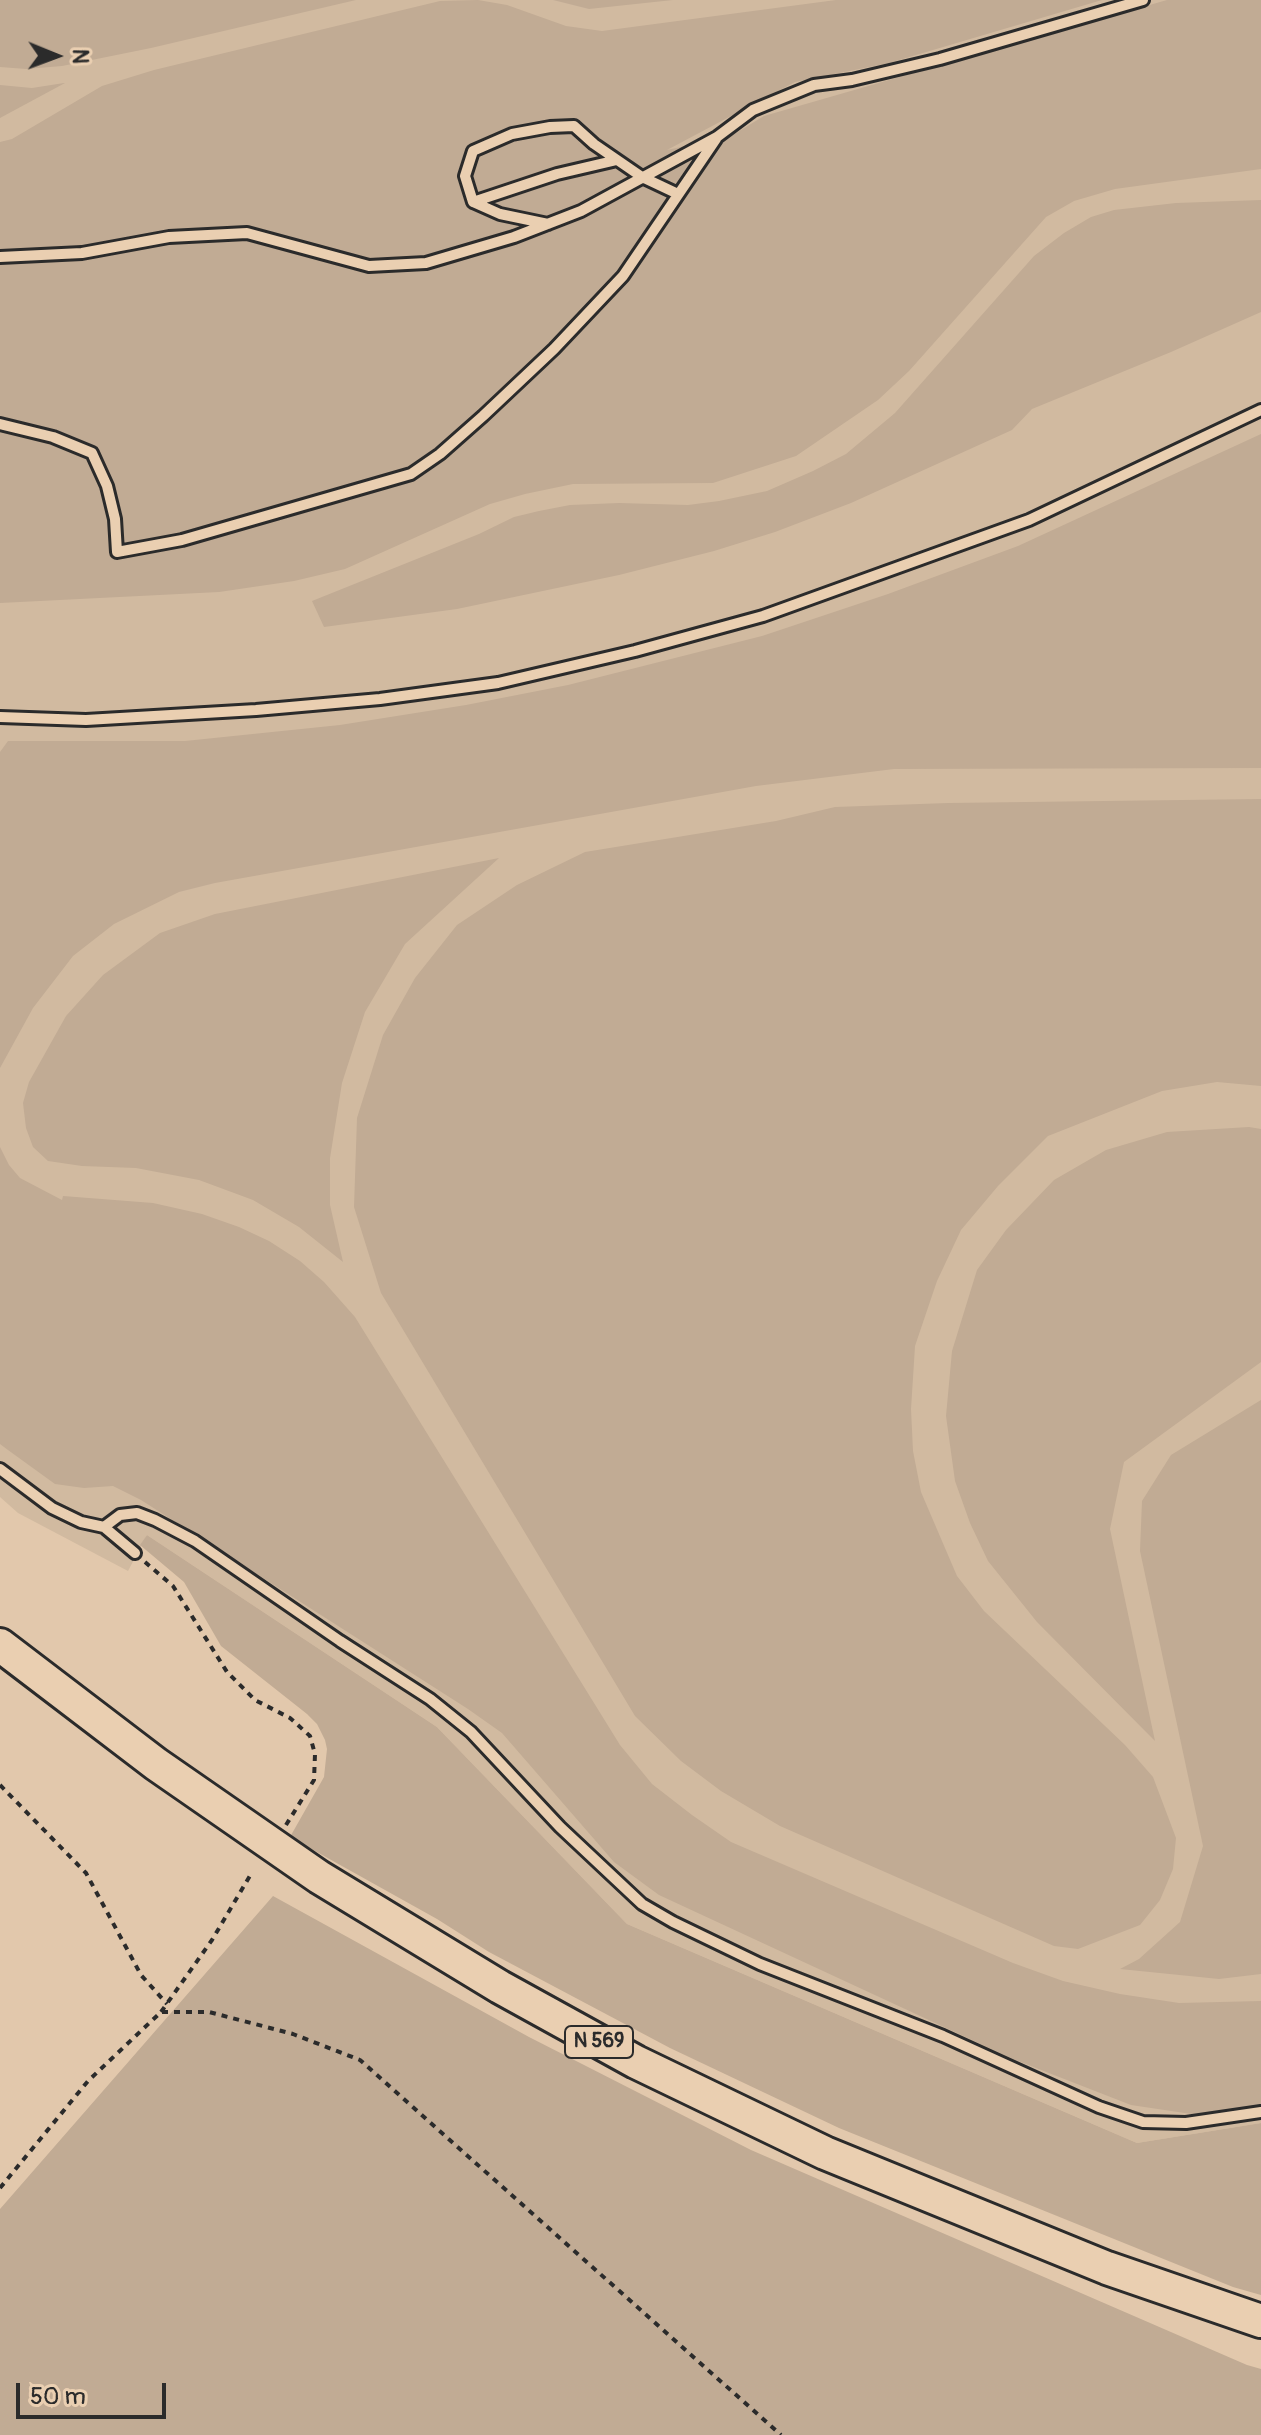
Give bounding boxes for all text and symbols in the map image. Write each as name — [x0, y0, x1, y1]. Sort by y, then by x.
north arrow — [16, 16, 96, 96]
text: N — [66, 49, 94, 64]
road number: N 569 — [565, 2026, 633, 2058]
scale bar — [20, 2367, 170, 2417]
text: 50 m — [30, 2382, 86, 2411]

